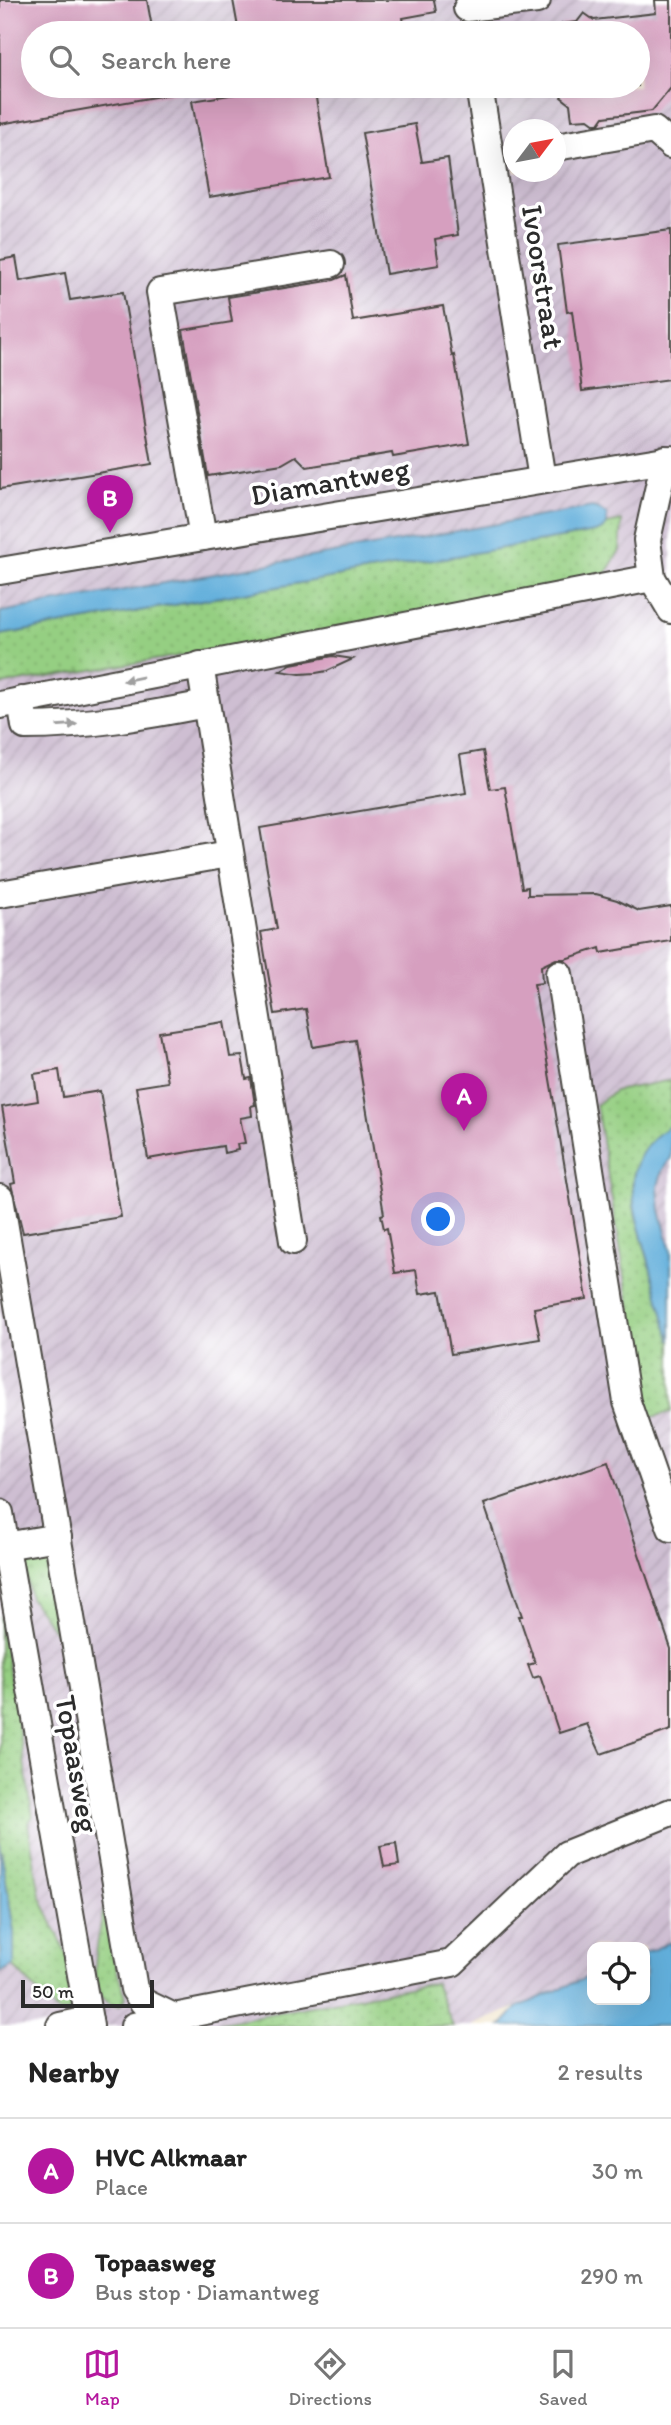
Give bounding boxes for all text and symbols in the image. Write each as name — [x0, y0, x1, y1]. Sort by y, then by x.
search box — [21, 21, 650, 98]
icon: search — [45, 41, 83, 79]
text: Search here — [101, 44, 231, 76]
north arrow — [503, 119, 566, 182]
street label: Ivoorstraat — [514, 202, 573, 352]
street label: Diamantweg — [248, 449, 413, 514]
pin: B — [87, 475, 133, 533]
one-way arrow — [122, 673, 144, 684]
one-way arrow — [56, 719, 78, 730]
pin: A — [441, 1073, 487, 1131]
your location — [421, 1202, 455, 1236]
street label: Topaasweg — [47, 1692, 108, 1836]
map controls — [587, 1942, 650, 2005]
button: locate — [587, 1942, 650, 2005]
scale bar — [21, 1977, 154, 2009]
text: 50 m — [32, 1980, 74, 2003]
text: Nearby — [28, 2053, 119, 2090]
text: 2 results — [557, 2058, 643, 2086]
text: HVC Alkmaar — [95, 2141, 247, 2173]
text: A — [44, 2157, 58, 2185]
text: 30 m — [592, 2157, 643, 2185]
text: Place — [95, 2173, 148, 2201]
text: Topaasweg — [95, 2246, 215, 2278]
text: B — [44, 2262, 58, 2290]
text: 290 m — [580, 2262, 643, 2290]
text: Bus stop · Diamantweg — [95, 2278, 320, 2306]
tab: Map — [83, 2345, 121, 2410]
tab: Directions — [288, 2345, 372, 2410]
tab: Saved — [539, 2345, 587, 2410]

